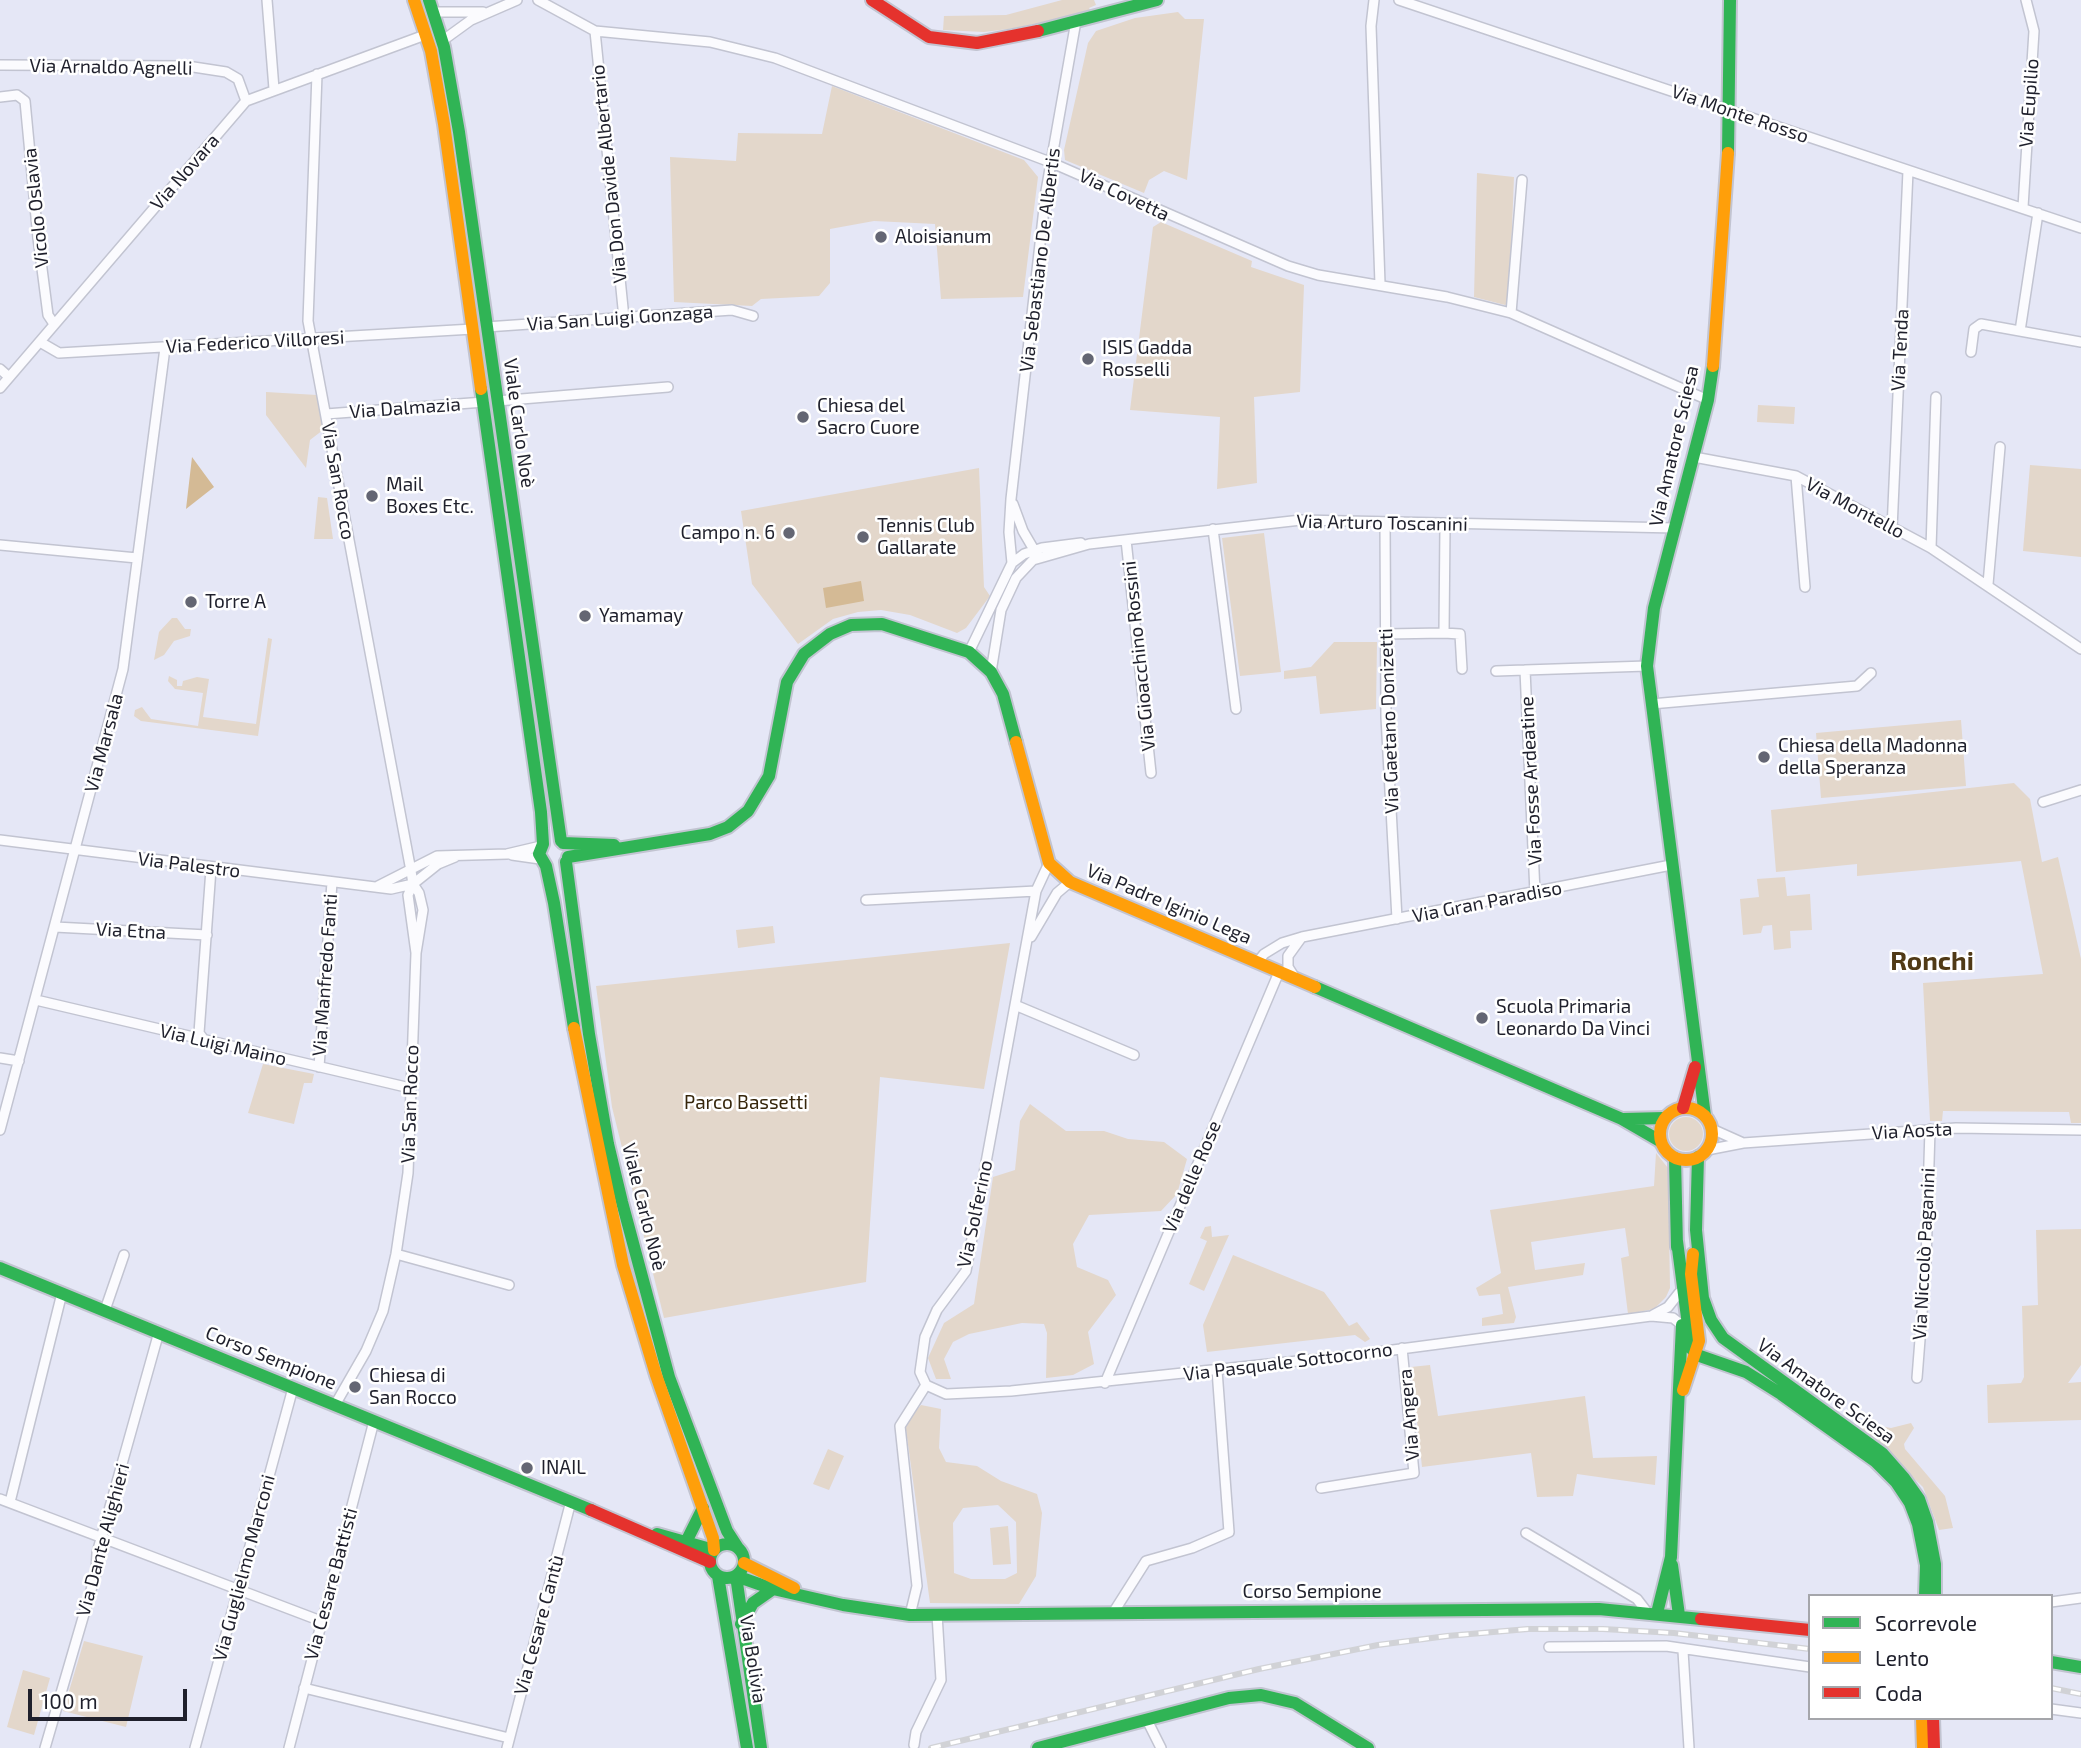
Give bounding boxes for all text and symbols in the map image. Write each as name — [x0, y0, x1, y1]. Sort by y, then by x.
street label: Via Arnaldo Agnelli — [29, 54, 193, 80]
street label: Via Eupilio — [2015, 58, 2043, 148]
street label: Via Don Davide Albertario — [586, 64, 632, 284]
street label: Via Monte Rosso — [1668, 80, 1812, 148]
street label: Via Novara — [146, 129, 224, 215]
street label: Via Sebastiano De Albertis — [1015, 146, 1065, 374]
street label: Vicolo Oslavia — [18, 147, 54, 269]
street label: Via Covetta — [1075, 164, 1173, 226]
place label: Aloisianum — [895, 226, 991, 248]
marker: Aloisianum — [873, 229, 889, 245]
street label: Via San Luigi Gonzaga — [526, 300, 714, 336]
street label: Via Tenda — [1886, 308, 1914, 392]
street label: Via Federico Villoresi — [165, 326, 345, 358]
place label: ISIS Gadda Rosselli — [1102, 337, 1192, 381]
marker: ISIS Gadda Rosselli — [1080, 351, 1096, 367]
street label: Viale Carlo Noè — [499, 357, 539, 489]
street label: Via Amatore Sciesa — [1644, 363, 1704, 529]
street label: Via Dalmazia — [349, 393, 461, 423]
place label: Chiesa del Sacro Cuore — [817, 395, 920, 439]
marker: Chiesa del Sacro Cuore — [795, 409, 811, 425]
street label: Via San Rocco — [316, 421, 360, 541]
street label: Via Montello — [1802, 472, 1908, 544]
place label: Mail Boxes Etc. — [386, 474, 474, 518]
marker: Mail Boxes Etc. — [364, 488, 380, 504]
street label: Via Arturo Toscanini — [1296, 510, 1468, 536]
place label: Tennis Club Gallarate — [877, 515, 975, 559]
place label: Campo n. 6 — [681, 522, 775, 544]
marker: Campo n. 6 — [781, 525, 797, 541]
marker: Tennis Club Gallarate — [855, 529, 871, 545]
street label: Via Gioacchino Rossini — [1118, 560, 1160, 752]
place label: Torre A — [205, 591, 266, 613]
marker: Torre A — [183, 594, 199, 610]
place label: Yamamay — [599, 605, 683, 627]
marker: Yamamay — [577, 608, 593, 624]
street label: Via Gaetano Donizetti — [1374, 628, 1404, 814]
street label: Via Marsala — [80, 691, 128, 795]
street label: Via Fosse Ardeatine — [1515, 696, 1547, 866]
place label: Chiesa della Madonna della Speranza — [1778, 735, 1967, 779]
marker: Chiesa della Madonna della Speranza — [1756, 749, 1772, 765]
street label: Via Palestro — [136, 847, 242, 883]
street label: Via Padre Iginio Lega — [1083, 859, 1255, 949]
street label: Via Gran Paradiso — [1410, 876, 1564, 928]
street label: Via Manfredo Fanti — [308, 893, 342, 1057]
street label: Via Etna — [95, 918, 167, 944]
district label: Ronchi — [1890, 945, 1974, 977]
place label: Scuola Primaria Leonardo Da Vinci — [1496, 996, 1650, 1040]
marker: Scuola Primaria Leonardo Da Vinci — [1474, 1010, 1490, 1026]
street label: Via Luigi Maino — [157, 1019, 289, 1071]
street label: Via San Rocco — [397, 1044, 423, 1164]
park label: Parco Bassetti — [684, 1092, 808, 1114]
street label: Via delle Rose — [1158, 1117, 1226, 1237]
street label: Via Aosta — [1871, 1117, 1953, 1145]
street label: Viale Carlo Noè — [617, 1141, 671, 1273]
street label: Via Solferino — [952, 1158, 998, 1270]
street label: Via Niccolò Paganini — [1908, 1167, 1940, 1341]
street label: Corso Sempione — [202, 1321, 340, 1395]
street label: Via Amatore Sciesa — [1753, 1333, 1899, 1449]
street label: Via Pasquale Sottocorno — [1182, 1338, 1394, 1386]
place label: Chiesa di San Rocco — [369, 1365, 457, 1409]
street label: Via Angera — [1394, 1368, 1424, 1462]
marker: Chiesa di San Rocco — [347, 1379, 363, 1395]
place label: INAIL — [541, 1457, 586, 1479]
marker: INAIL — [519, 1460, 535, 1476]
street label: Via Dante Alighieri — [72, 1461, 134, 1619]
street label: Via Guglielmo Marconi — [208, 1472, 280, 1664]
street label: Via Cesare Battisti — [300, 1505, 362, 1663]
street label: Via Cesare Cantù — [509, 1552, 569, 1698]
street label: Corso Sempione — [1242, 1581, 1382, 1603]
legend — [1808, 1594, 2053, 1720]
text: Scorrevole — [1875, 1610, 1977, 1635]
street label: Via Bolivia — [735, 1613, 771, 1705]
text: Lento — [1875, 1645, 1929, 1670]
scale bar — [32, 1674, 191, 1718]
text: Coda — [1875, 1680, 1922, 1705]
text: 100 m — [41, 1688, 98, 1713]

